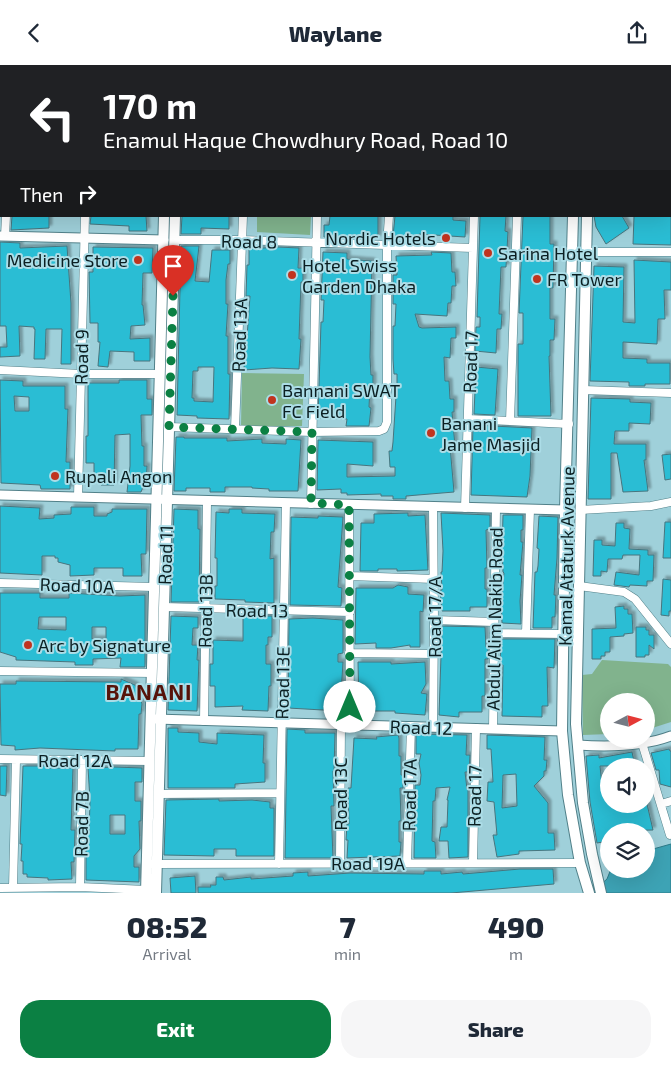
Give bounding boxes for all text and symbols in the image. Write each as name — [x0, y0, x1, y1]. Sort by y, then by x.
icon: back — [20, 19, 48, 47]
icon: share — [623, 19, 651, 47]
text: Waylane — [289, 20, 382, 46]
text: 170 m — [103, 84, 197, 126]
icon: left — [20, 85, 85, 150]
text: Enamul Haque Chowdhury Road, Road 10 — [103, 126, 508, 152]
icon: right — [73, 180, 101, 208]
text: Then — [20, 183, 63, 206]
place label: Nordic Hotels — [325, 227, 436, 249]
street label: Road 8 — [221, 230, 277, 252]
marker: Nordic Hotels — [440, 232, 452, 244]
place label: Sarina Hotel — [498, 242, 599, 264]
pin — [152, 245, 194, 296]
marker: Sarina Hotel — [482, 247, 494, 259]
place label: Medicine Store — [7, 249, 128, 271]
icon: arrive — [159, 252, 187, 280]
marker: Medicine Store — [132, 254, 144, 266]
place label: Hotel Swiss Garden Dhaka — [302, 254, 416, 297]
place label: FR Tower — [547, 268, 622, 290]
marker: Hotel Swiss Garden Dhaka — [286, 269, 298, 281]
marker: FR Tower — [531, 273, 543, 285]
street label: Road 13A — [227, 297, 251, 372]
street label: Road 9 — [70, 329, 92, 385]
street label: Road 17 — [458, 331, 482, 393]
place label: Bannani SWAT FC Field — [282, 379, 401, 422]
marker: Bannani SWAT FC Field — [266, 394, 278, 406]
place label: Banani Jame Masjid — [441, 412, 541, 455]
marker: Banani Jame Masjid — [425, 427, 437, 439]
place label: Rupali Angon — [65, 465, 172, 487]
street label: Kamal Ataturk Avenue — [553, 466, 579, 646]
marker: Rupali Angon — [49, 470, 61, 482]
street label: Road 11 — [153, 525, 177, 585]
street label: Abdul Alim Nakib Road — [481, 527, 507, 711]
street label: Road 10A — [39, 573, 116, 597]
street label: Road 13B — [193, 574, 217, 648]
street label: Road 17/A — [423, 576, 445, 658]
street label: Road 13 — [225, 598, 289, 622]
place label: Arc by Signature — [38, 634, 171, 656]
marker: Arc by Signature — [22, 639, 34, 651]
street label: Road 13E — [270, 646, 294, 720]
district label: BANANI — [105, 678, 193, 704]
position arrow — [323, 680, 375, 732]
north arrow — [600, 693, 655, 747]
map controls — [600, 693, 655, 878]
street label: Road 12 — [389, 715, 453, 739]
street label: Road 12A — [38, 749, 113, 771]
street label: Road 13C — [329, 758, 351, 830]
street label: Road 17A — [397, 758, 421, 831]
button: sound — [600, 758, 655, 813]
street label: Road 17 — [462, 765, 486, 827]
street label: Road 7B — [69, 791, 93, 857]
button: layers — [600, 823, 655, 878]
street label: Road 19A — [331, 852, 406, 874]
text: 08:52 — [126, 908, 207, 944]
text: 7 — [339, 908, 356, 944]
text: 490 — [488, 908, 545, 944]
text: Arrival — [143, 944, 191, 963]
text: min — [334, 944, 361, 963]
text: m — [509, 944, 523, 963]
button: Exit — [20, 1000, 331, 1058]
button: Share — [341, 1000, 651, 1058]

